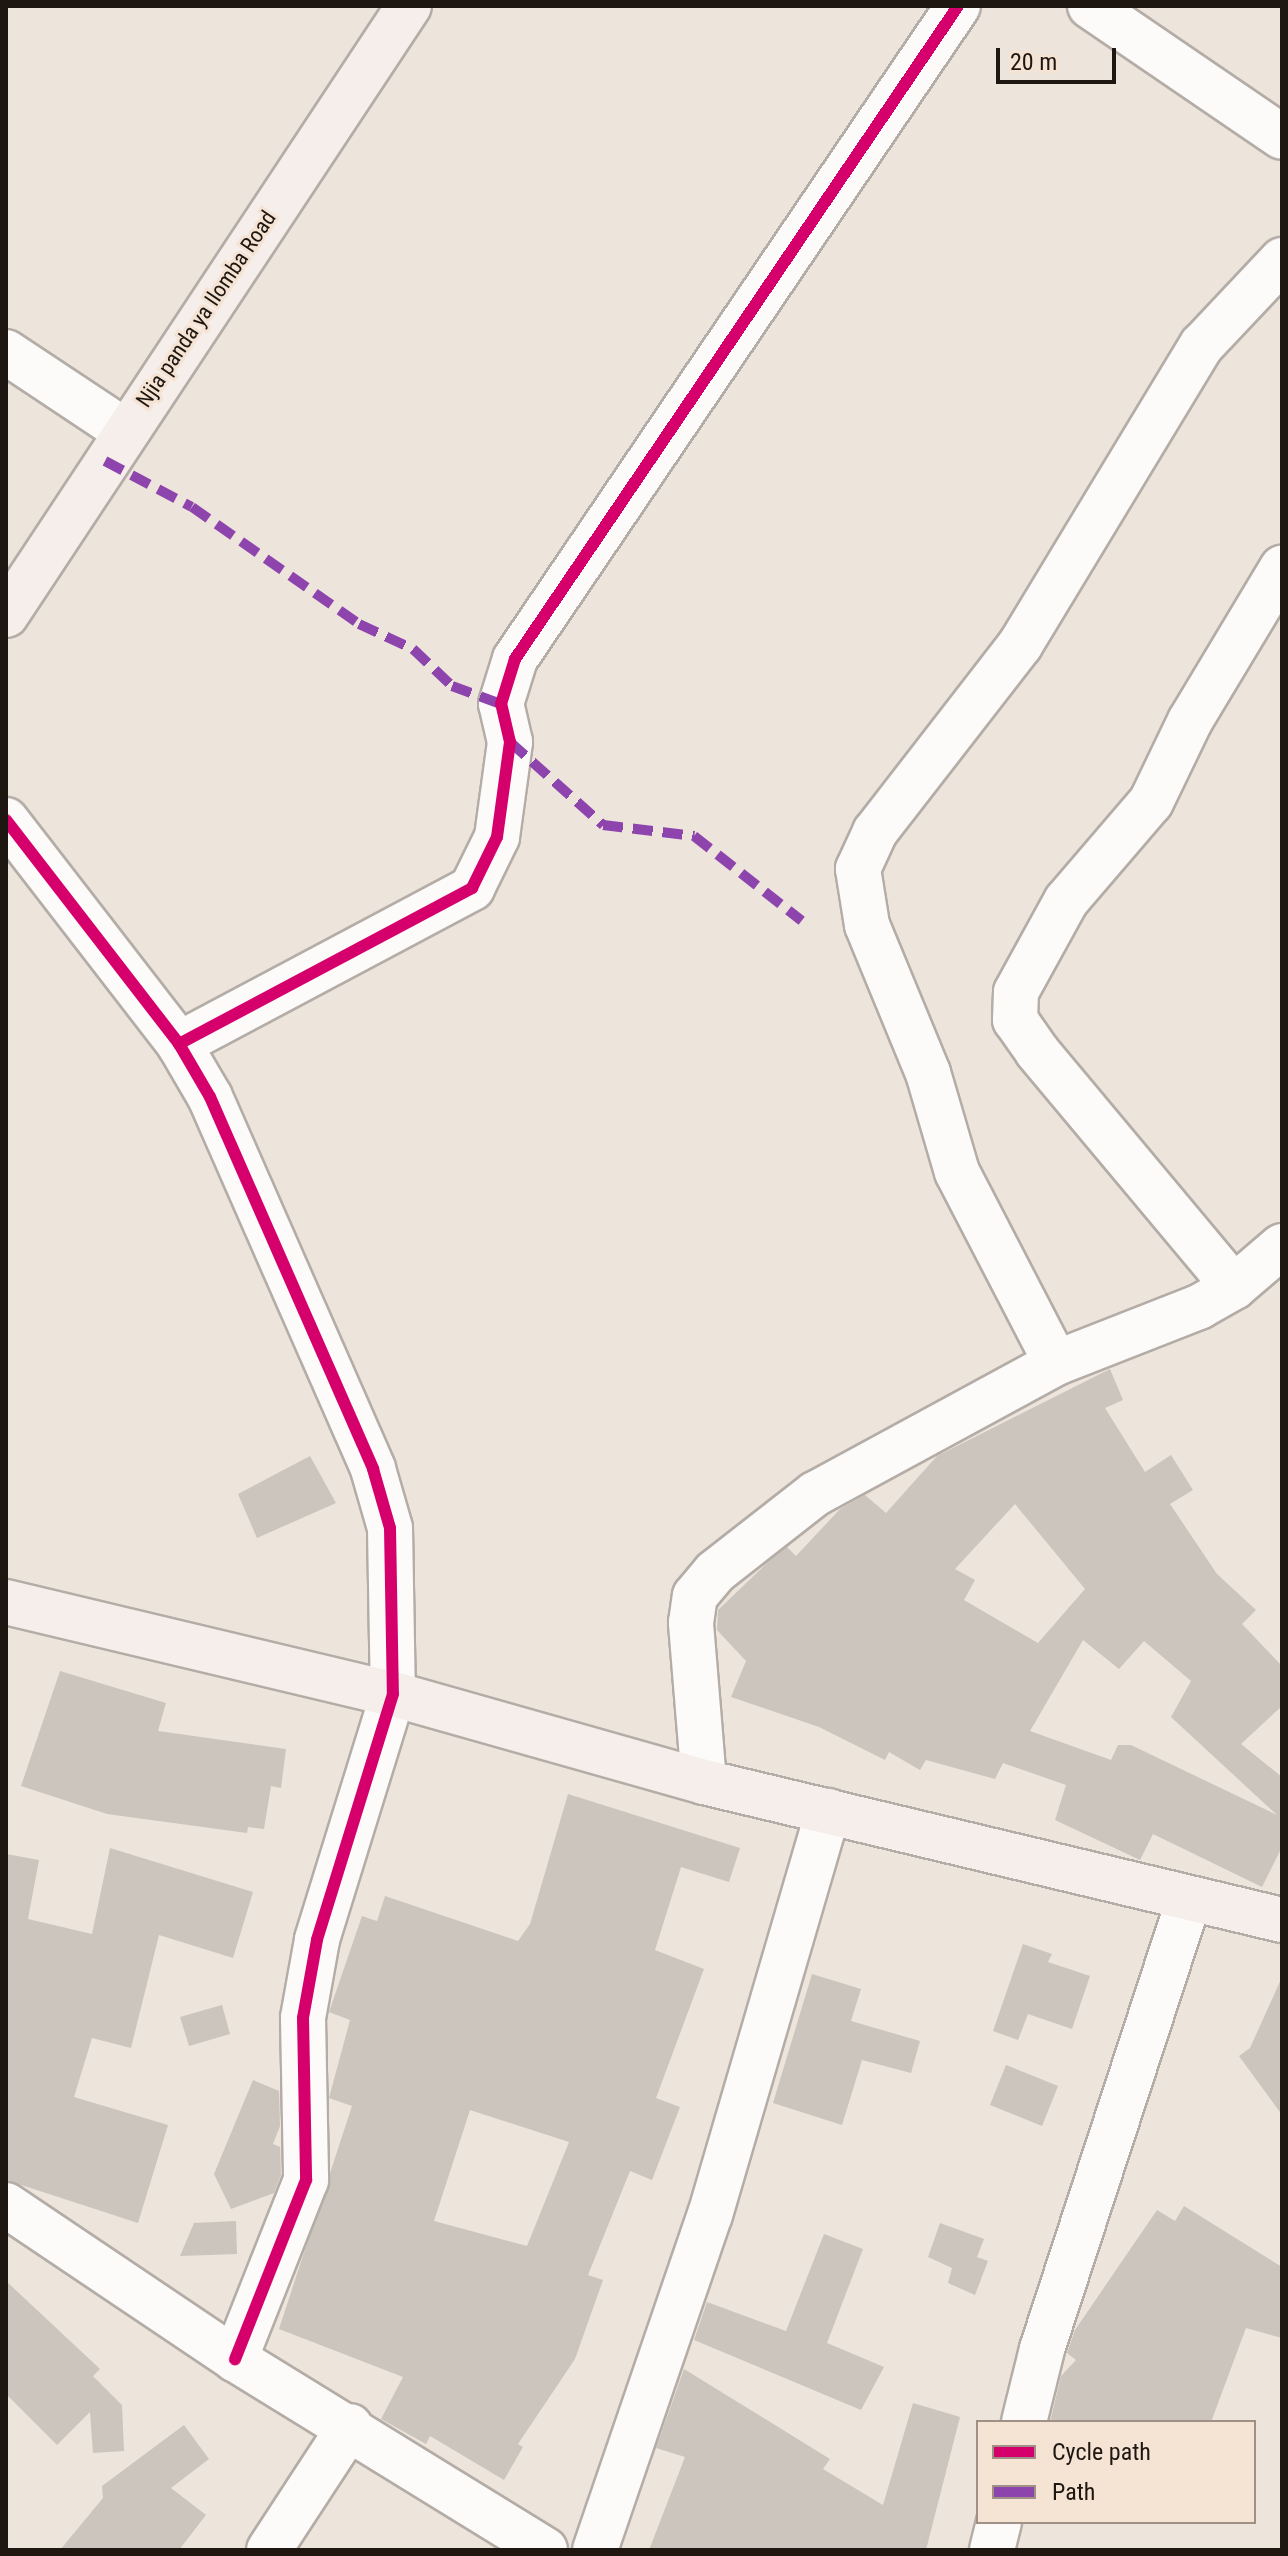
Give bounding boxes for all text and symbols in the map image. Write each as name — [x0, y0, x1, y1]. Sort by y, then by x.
scale bar — [1000, 32, 1120, 82]
text: 20 m — [1010, 48, 1057, 76]
street label: Njia panda ya Ilomba Road — [130, 206, 282, 412]
legend — [976, 2420, 1256, 2524]
text: Cycle path — [1052, 2438, 1151, 2466]
text: Path — [1052, 2478, 1095, 2506]

